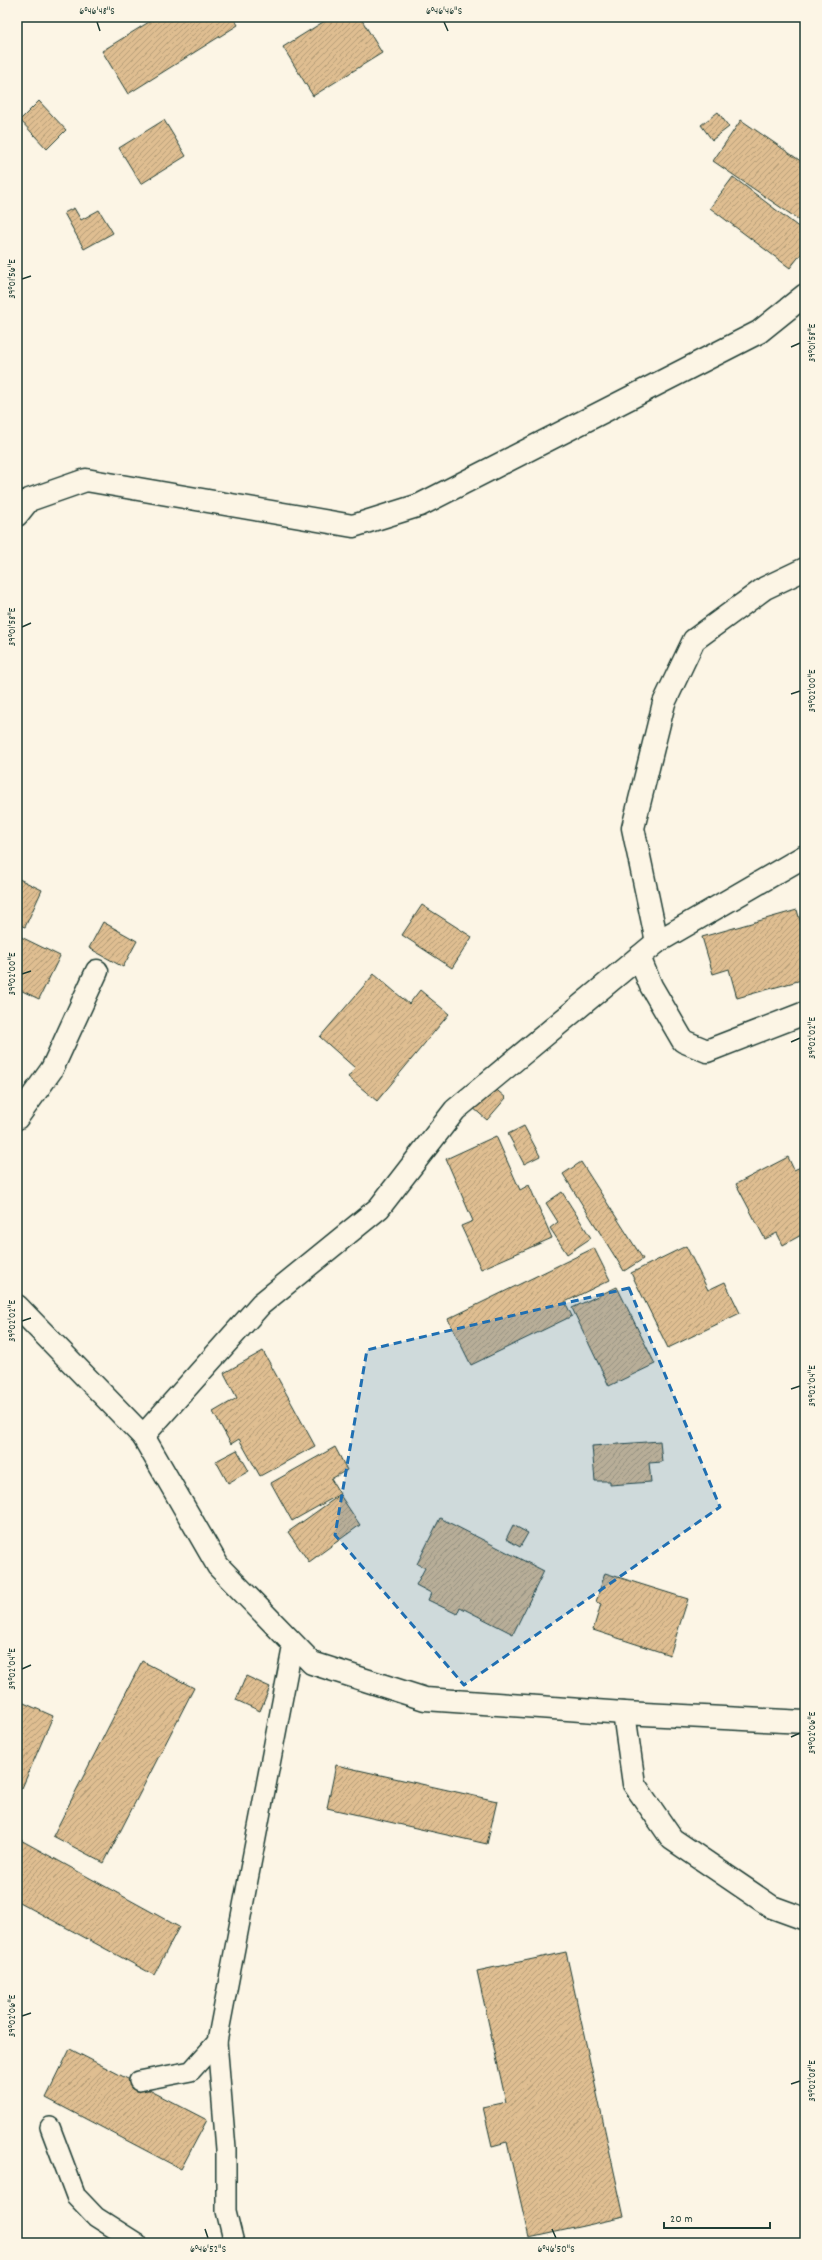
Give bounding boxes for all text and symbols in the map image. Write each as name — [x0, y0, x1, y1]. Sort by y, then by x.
text: 6°46'48"S — [79, 5, 115, 19]
text: 6°46'46"S — [426, 5, 462, 19]
text: 39°01'56"E — [6, 259, 20, 299]
text: 39°01'58"E — [806, 323, 820, 362]
text: 39°01'58"E — [6, 607, 20, 646]
text: 39°02'00"E — [806, 669, 820, 713]
text: 39°02'00"E — [6, 952, 20, 996]
text: 39°02'02"E — [806, 1017, 820, 1059]
text: 39°02'02"E — [6, 1300, 20, 1342]
text: 39°02'04"E — [806, 1365, 820, 1407]
text: 39°02'04"E — [6, 1648, 20, 1690]
text: 39°02'06"E — [806, 1711, 820, 1754]
text: 39°02'06"E — [6, 1994, 20, 2037]
text: 39°02'08"E — [806, 2060, 820, 2102]
scale bar — [664, 2204, 770, 2230]
text: 20 m — [670, 2211, 693, 2228]
text: 6°46'52"S — [190, 2243, 226, 2257]
text: 6°46'50"S — [537, 2243, 575, 2257]

